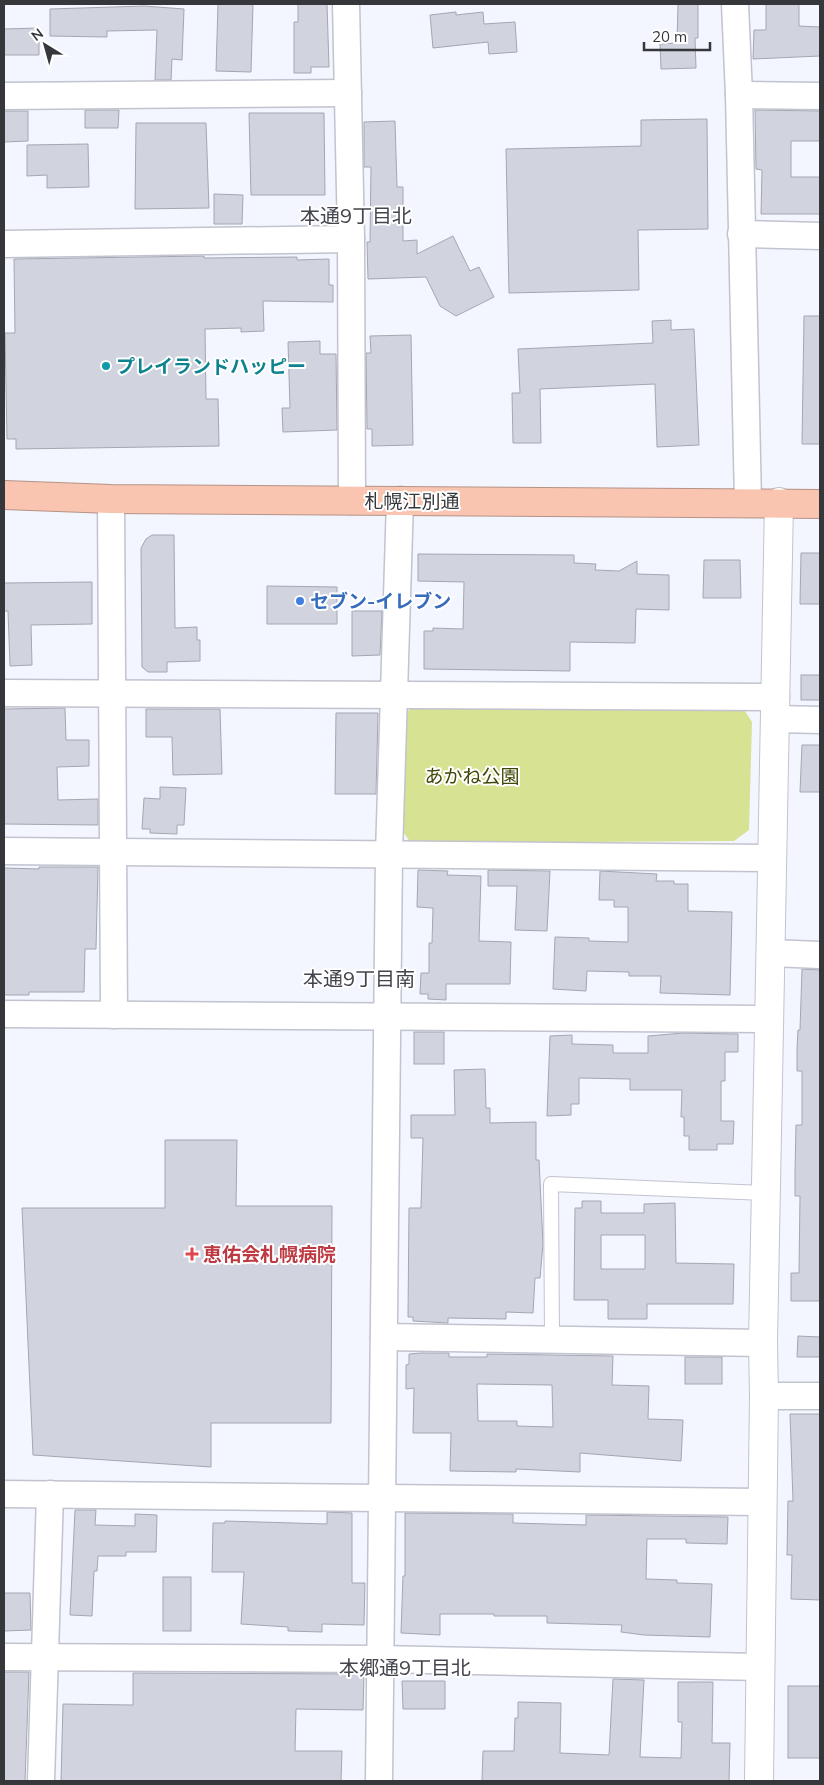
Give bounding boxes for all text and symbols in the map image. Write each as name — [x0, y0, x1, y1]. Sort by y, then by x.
north arrow — [20, 20, 70, 70]
scale bar — [644, 20, 710, 52]
text: N — [28, 24, 47, 45]
text: 20 m — [652, 27, 687, 46]
district label: 本通9丁目北 — [300, 203, 412, 228]
place label: プレイランドハッピー — [116, 354, 306, 378]
marker: プレイランドハッピー — [100, 360, 112, 372]
street label: 札幌江別通 — [364, 489, 460, 513]
place label: セブン-イレブン — [310, 589, 451, 613]
marker: セブン-イレブン — [294, 595, 306, 607]
park label: あかね公園 — [424, 764, 520, 788]
district label: 本通9丁目南 — [303, 966, 415, 991]
place label: 恵佑会札幌病院 — [203, 1242, 336, 1266]
marker: 恵佑会札幌病院 — [185, 1247, 199, 1261]
district label: 本郷通9丁目北 — [339, 1655, 471, 1680]

